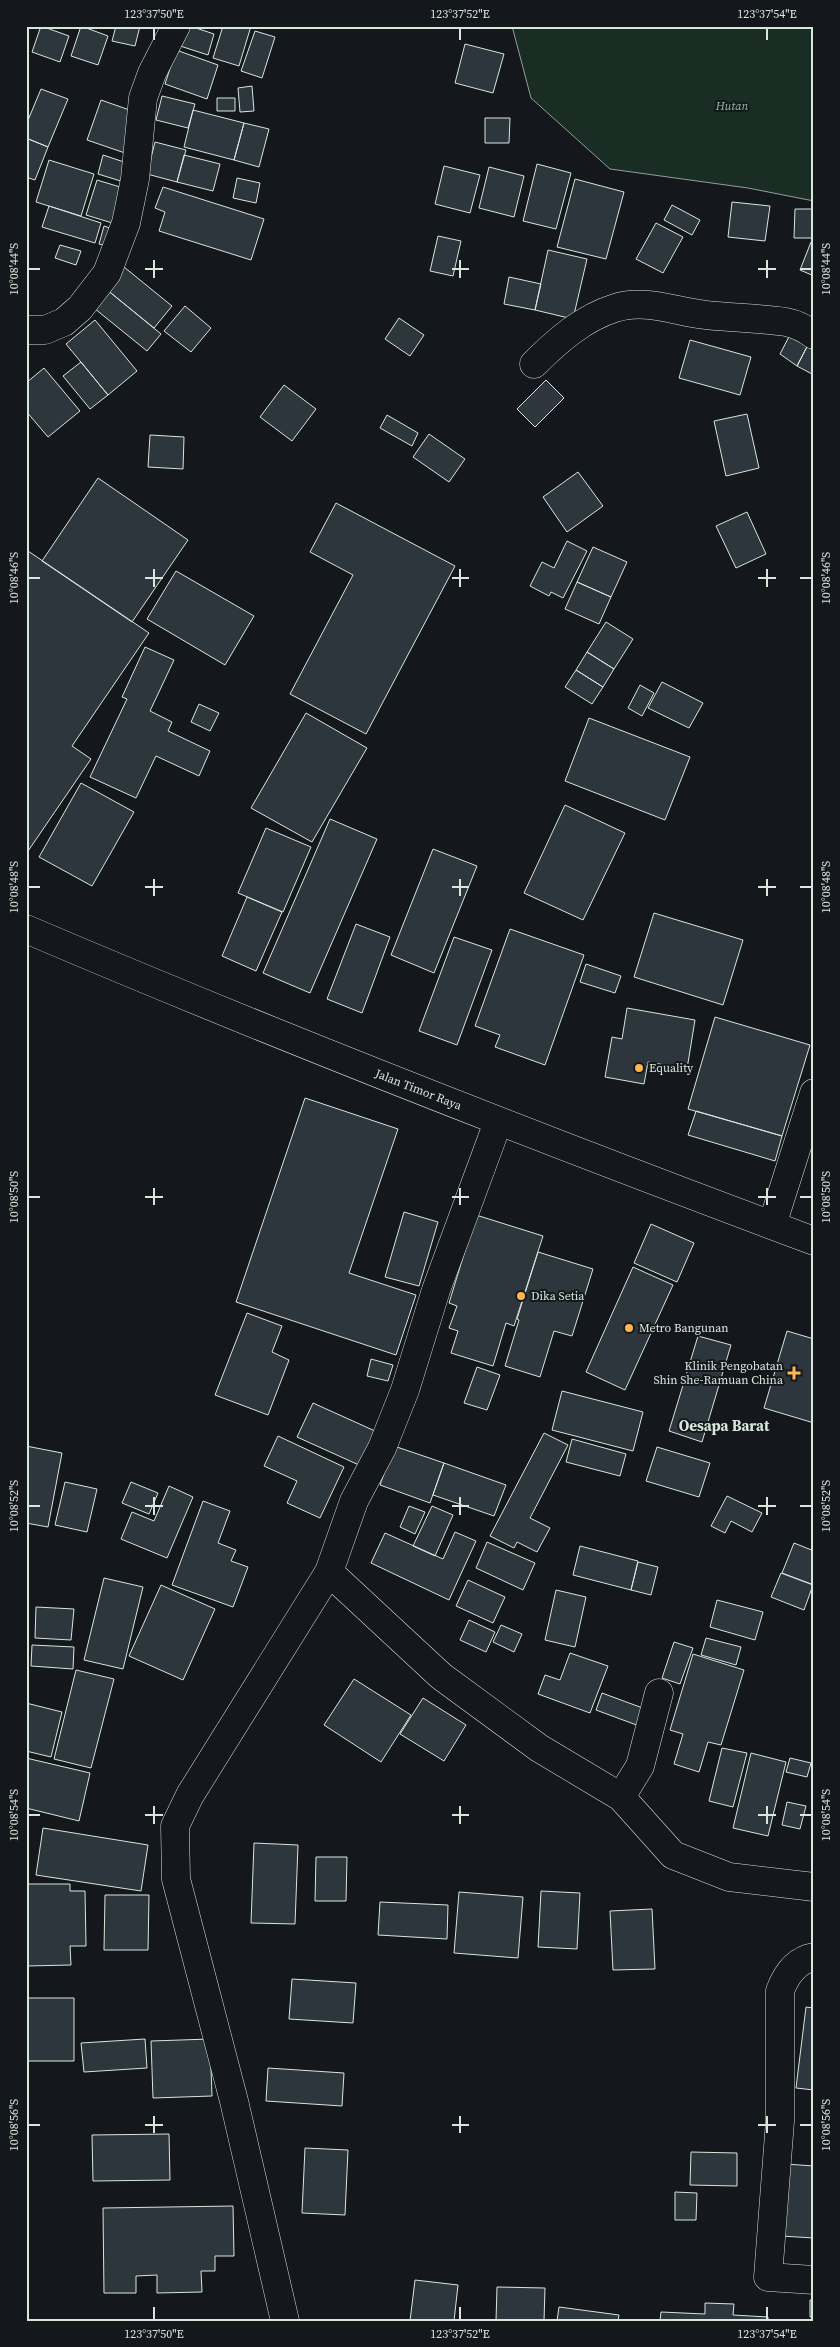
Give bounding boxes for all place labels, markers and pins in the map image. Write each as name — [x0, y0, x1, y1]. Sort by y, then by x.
place label: Equality — [649, 1060, 694, 1076]
marker: Equality — [633, 1062, 645, 1074]
place label: Dika Setia — [531, 1288, 585, 1304]
marker: Dika Setia — [515, 1290, 527, 1302]
place label: Metro Bangunan — [639, 1320, 729, 1336]
marker: Metro Bangunan — [623, 1322, 635, 1334]
place label: Klinik Pengobatan Shin She-Ramuan China — [653, 1358, 784, 1388]
marker: Klinik Pengobatan Shin She-Ramuan China — [787, 1366, 801, 1380]

